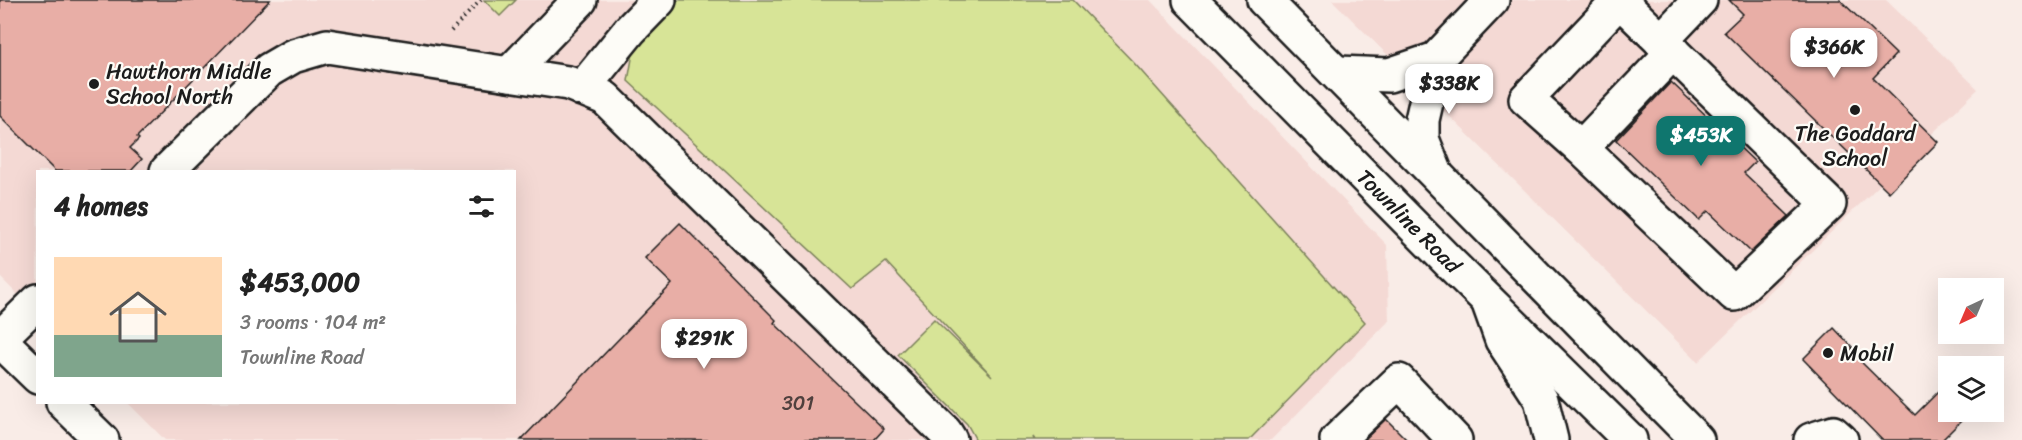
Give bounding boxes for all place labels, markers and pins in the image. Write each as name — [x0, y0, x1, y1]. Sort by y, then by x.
pin: $366K — [1792, 28, 1876, 79]
place label: Hawthorn Middle School North — [106, 52, 272, 116]
pin: $338K — [1407, 64, 1491, 115]
marker: Hawthorn Middle School North — [87, 77, 101, 91]
marker: The Goddard School — [1848, 103, 1862, 117]
place label: The Goddard School — [1795, 114, 1917, 178]
pin: $453K — [1659, 116, 1743, 167]
pin: $291K — [662, 319, 746, 370]
place label: Mobil — [1840, 334, 1894, 373]
marker: Mobil — [1821, 346, 1835, 360]

